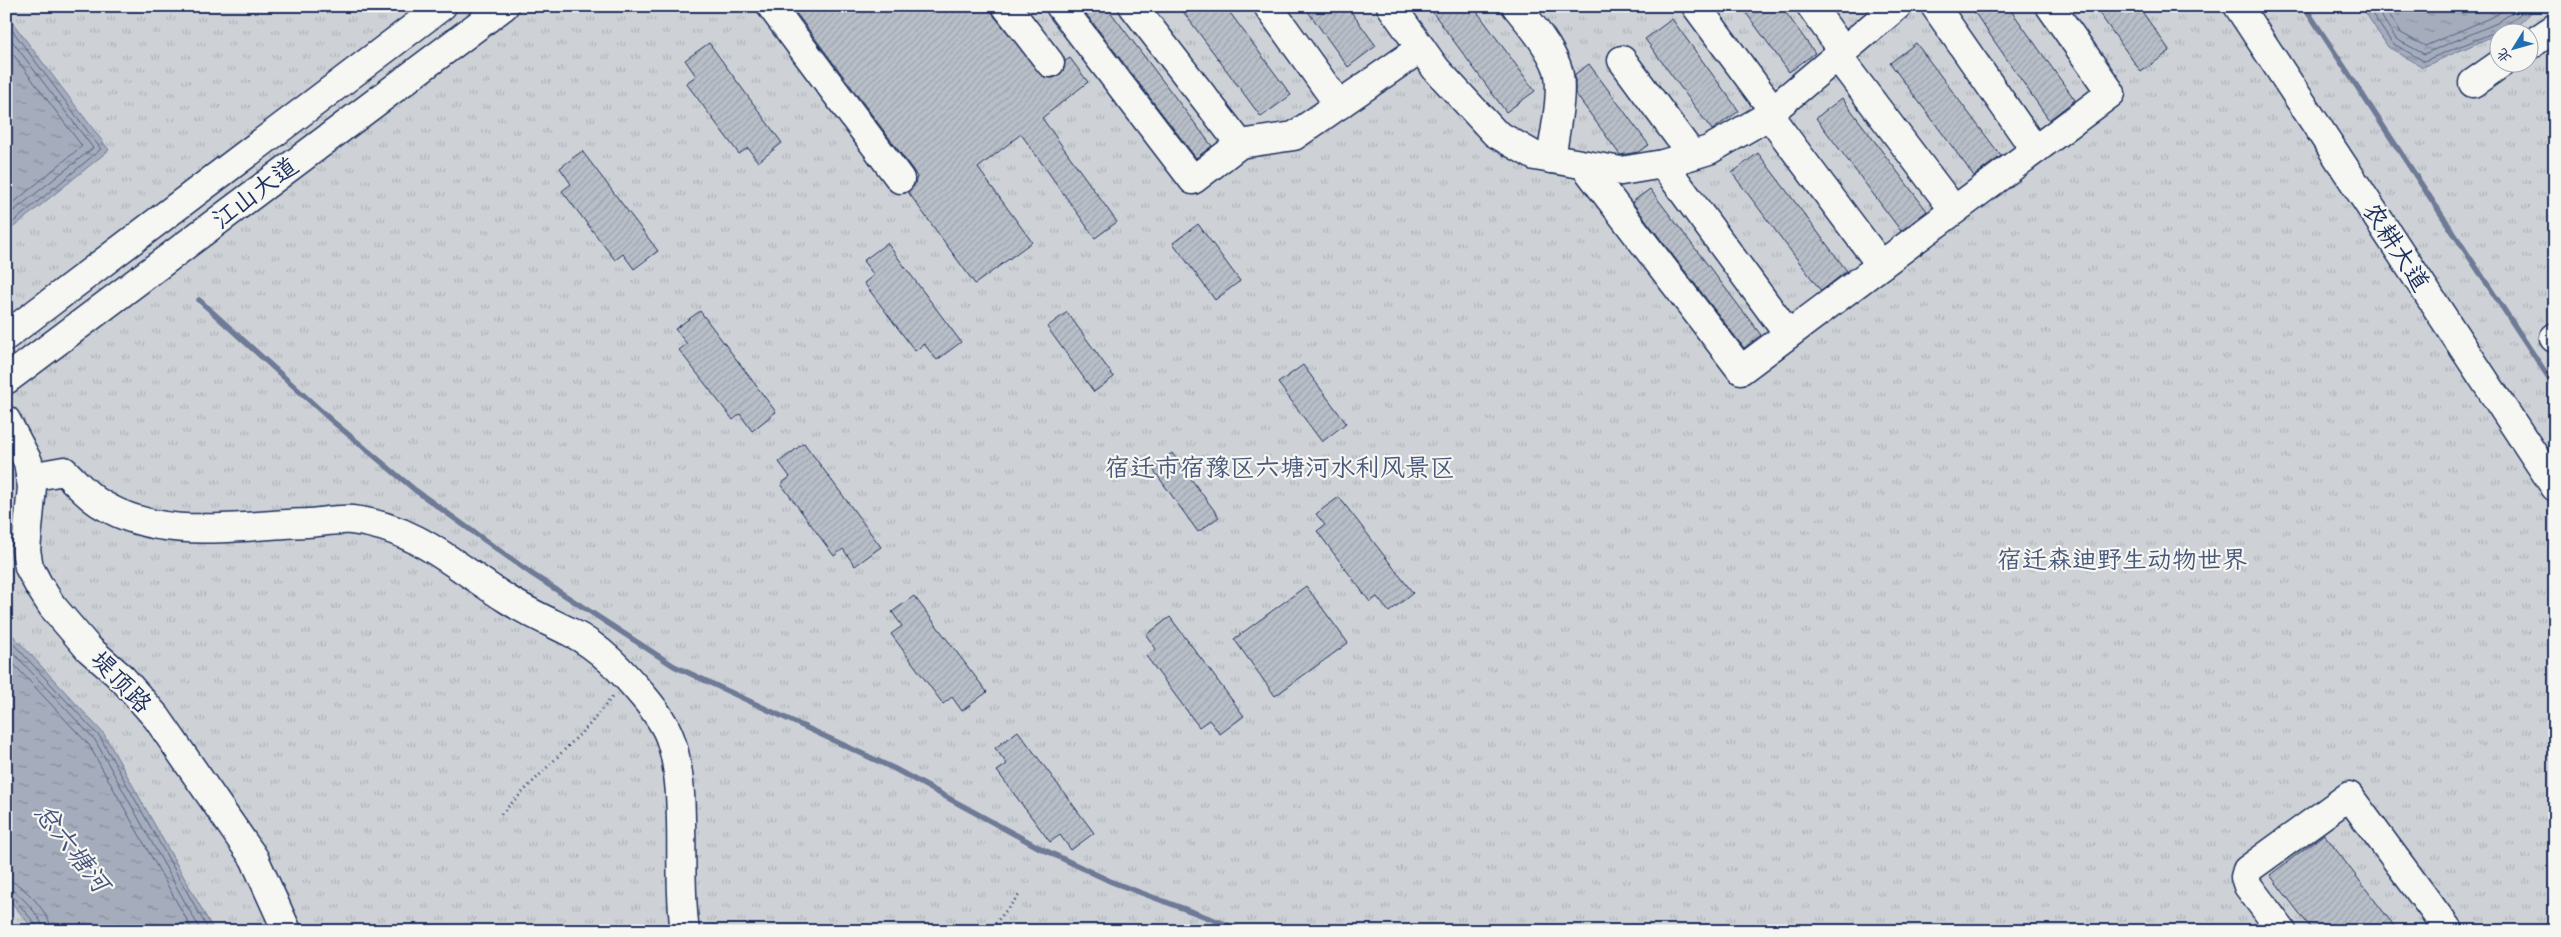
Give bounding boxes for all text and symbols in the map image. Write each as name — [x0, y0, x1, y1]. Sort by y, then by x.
north arrow — [2488, 22, 2538, 72]
text: 北 — [2493, 45, 2515, 66]
street label: 江山大道 — [205, 150, 305, 236]
street label: 农耕大道 — [2355, 196, 2437, 298]
park label: 宿迁市宿豫区六塘河水利风景区 — [1105, 452, 1455, 484]
park label: 宿迁森迪野生动物世界 — [1997, 544, 2247, 576]
street label: 堤顶路 — [83, 644, 159, 720]
water label: 总六塘河 — [27, 797, 119, 902]

